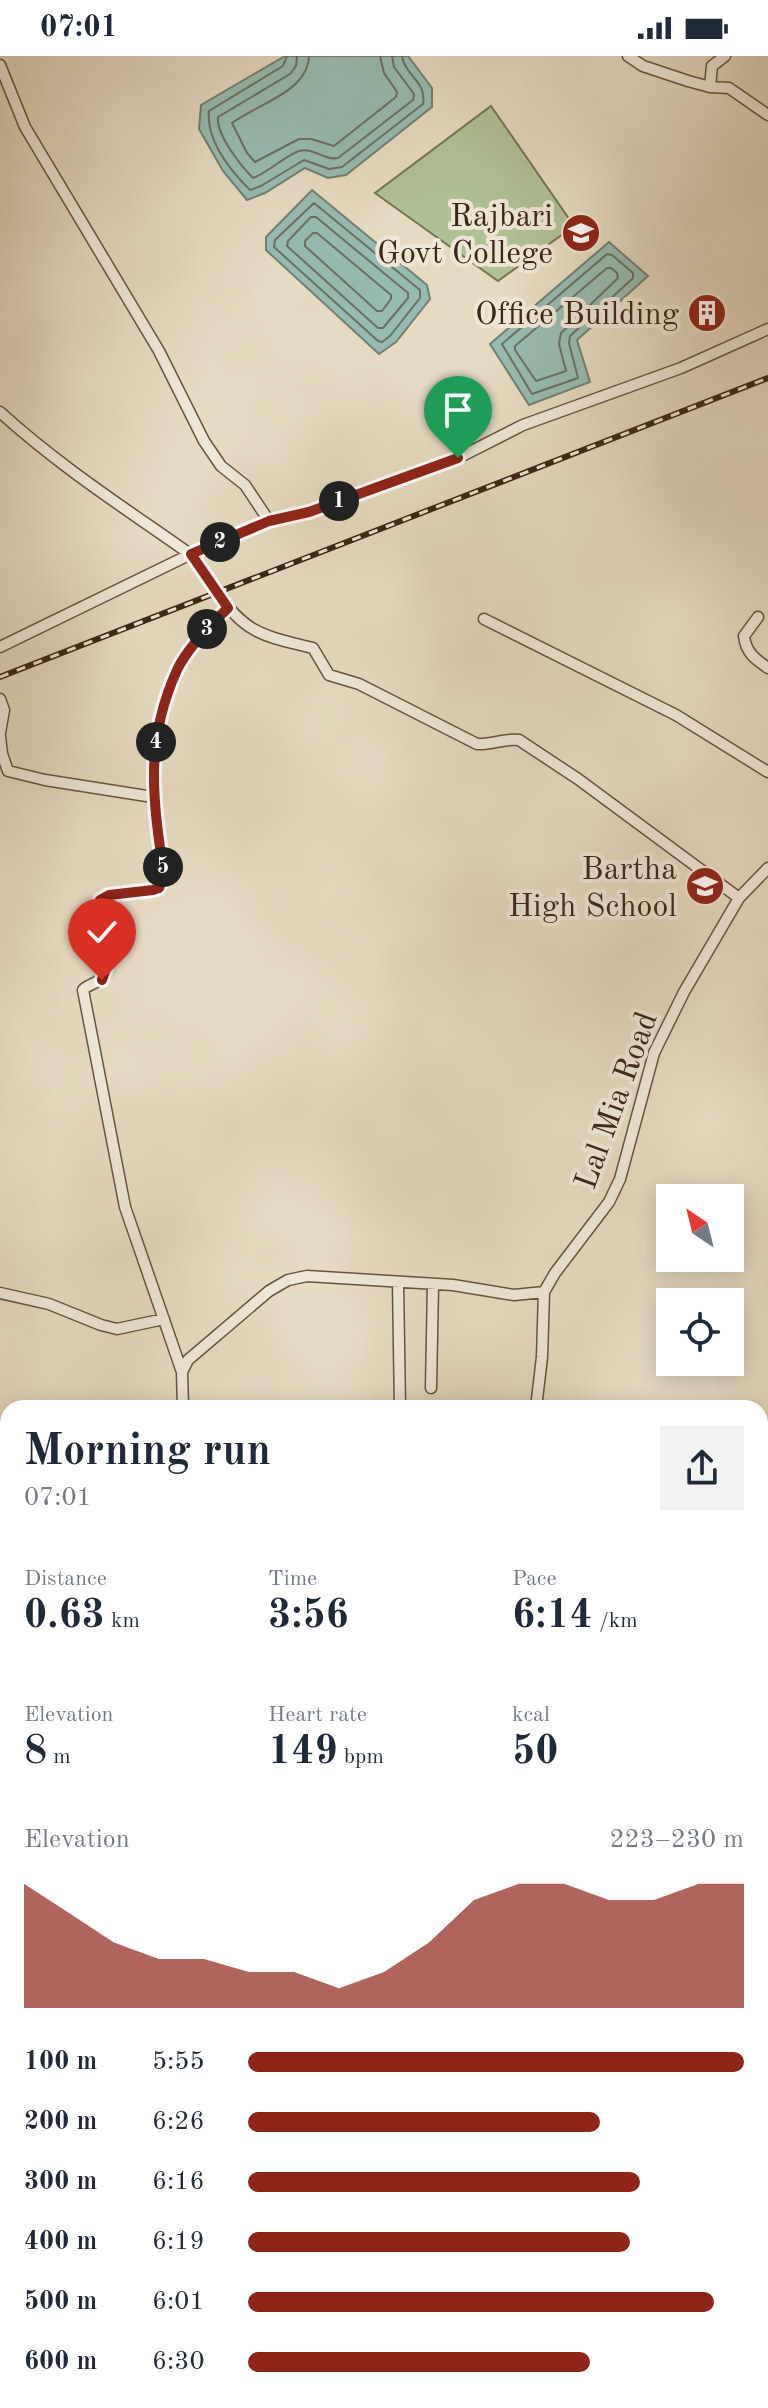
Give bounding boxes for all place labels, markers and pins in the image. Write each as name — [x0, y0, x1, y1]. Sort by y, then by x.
place label: Rajbari Govt College — [377, 202, 553, 271]
school or university icon: Rajbari Govt College — [560, 212, 602, 254]
building icon: Office Building — [686, 292, 728, 334]
place label: Office Building — [475, 300, 679, 332]
pin — [424, 376, 492, 458]
pin: 1 — [319, 481, 359, 521]
pin: 2 — [200, 522, 240, 562]
pin: 3 — [187, 609, 227, 649]
pin: 4 — [136, 722, 176, 762]
pin: 5 — [143, 847, 183, 887]
place label: Bartha High School — [508, 855, 677, 924]
school or university icon: Bartha High School — [684, 865, 726, 907]
pin — [68, 898, 136, 980]

